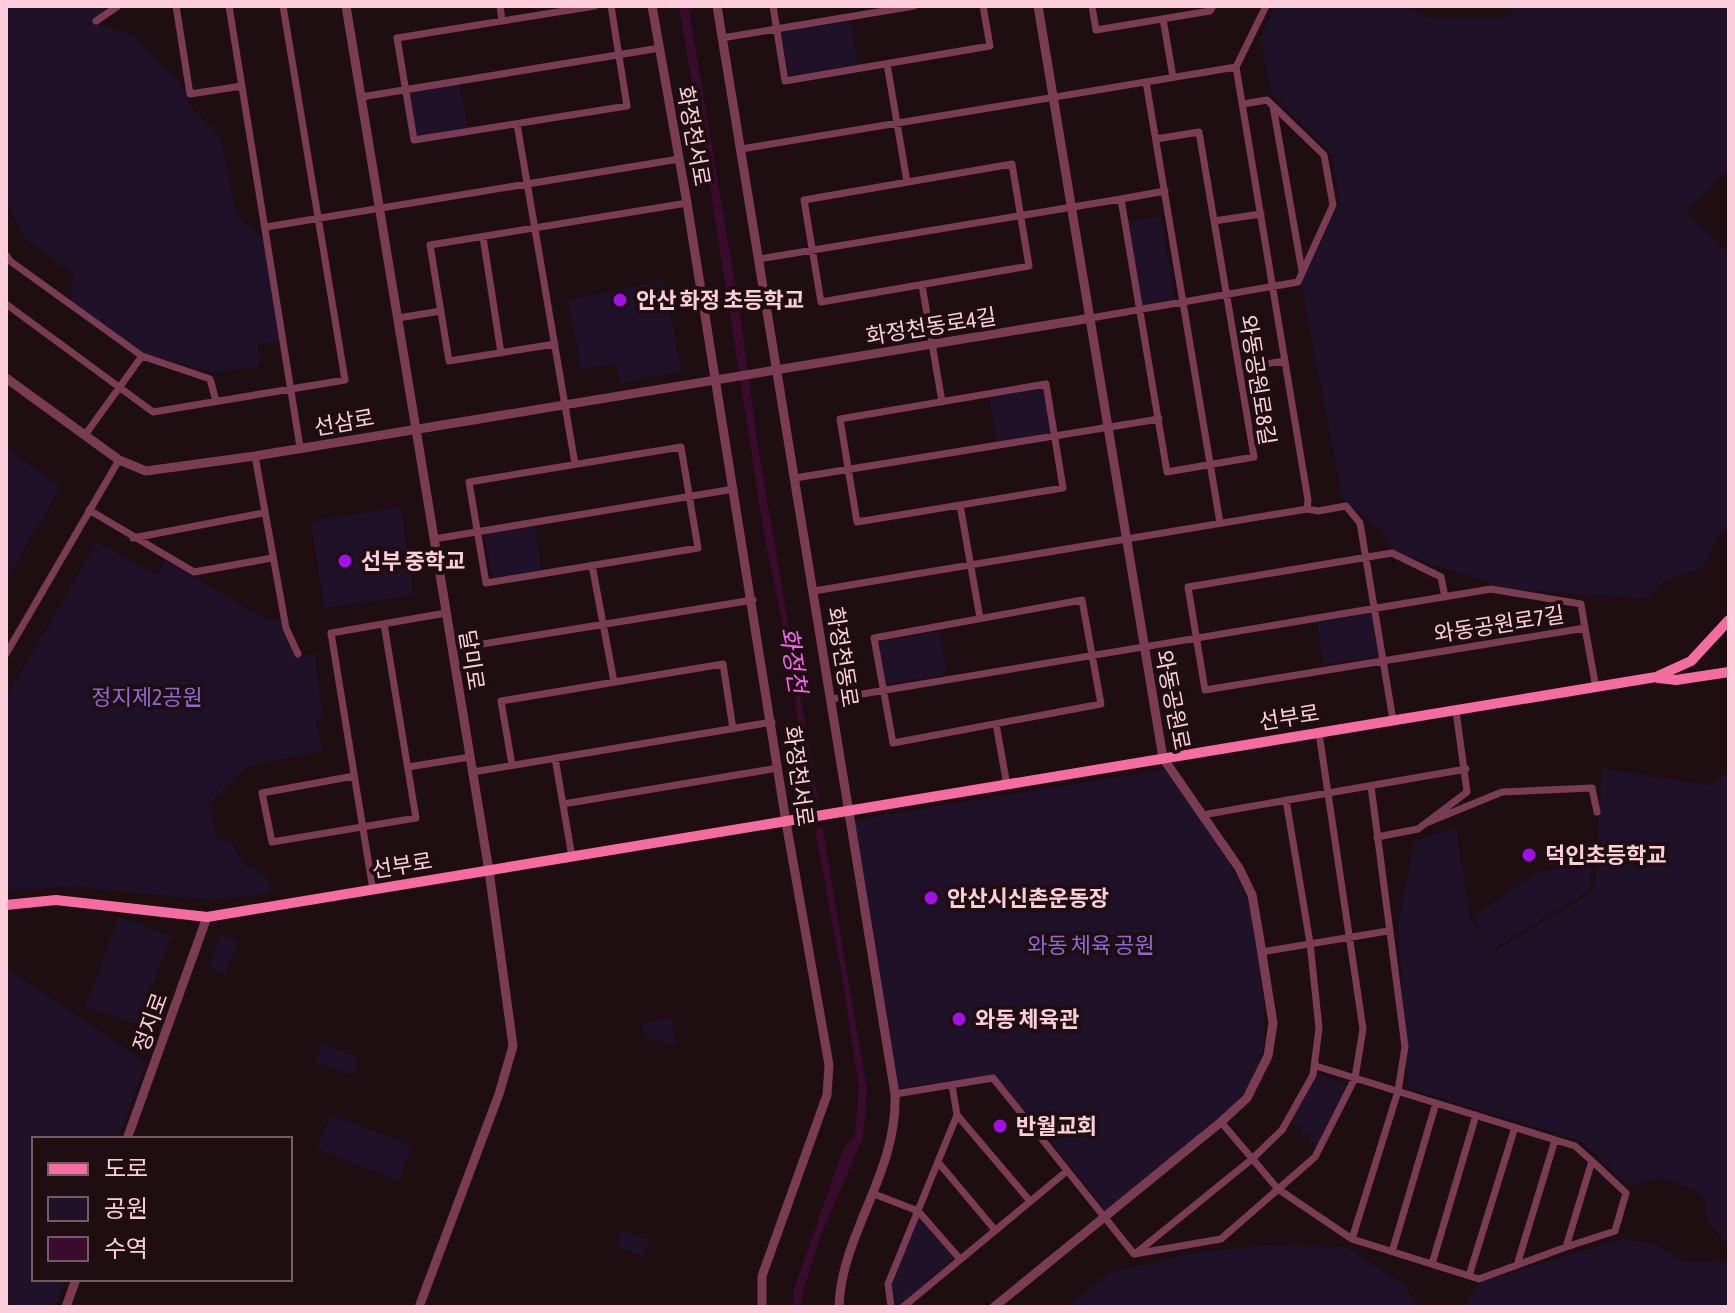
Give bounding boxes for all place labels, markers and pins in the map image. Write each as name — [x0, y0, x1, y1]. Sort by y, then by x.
place label: 안산 화정 초등학교 — [636, 287, 804, 313]
marker: 안산 화정 초등학교 — [611, 291, 629, 309]
place label: 선부 중학교 — [361, 548, 465, 574]
marker: 선부 중학교 — [336, 552, 354, 570]
place label: 덕인초등학교 — [1545, 842, 1666, 868]
marker: 덕인초등학교 — [1520, 846, 1538, 864]
place label: 안산시신촌운동장 — [947, 885, 1109, 911]
marker: 안산시신촌운동장 — [922, 889, 940, 907]
place label: 와동 체육관 — [975, 1006, 1079, 1032]
marker: 와동 체육관 — [950, 1010, 968, 1028]
place label: 반월교회 — [1016, 1113, 1097, 1139]
marker: 반월교회 — [991, 1117, 1009, 1135]

